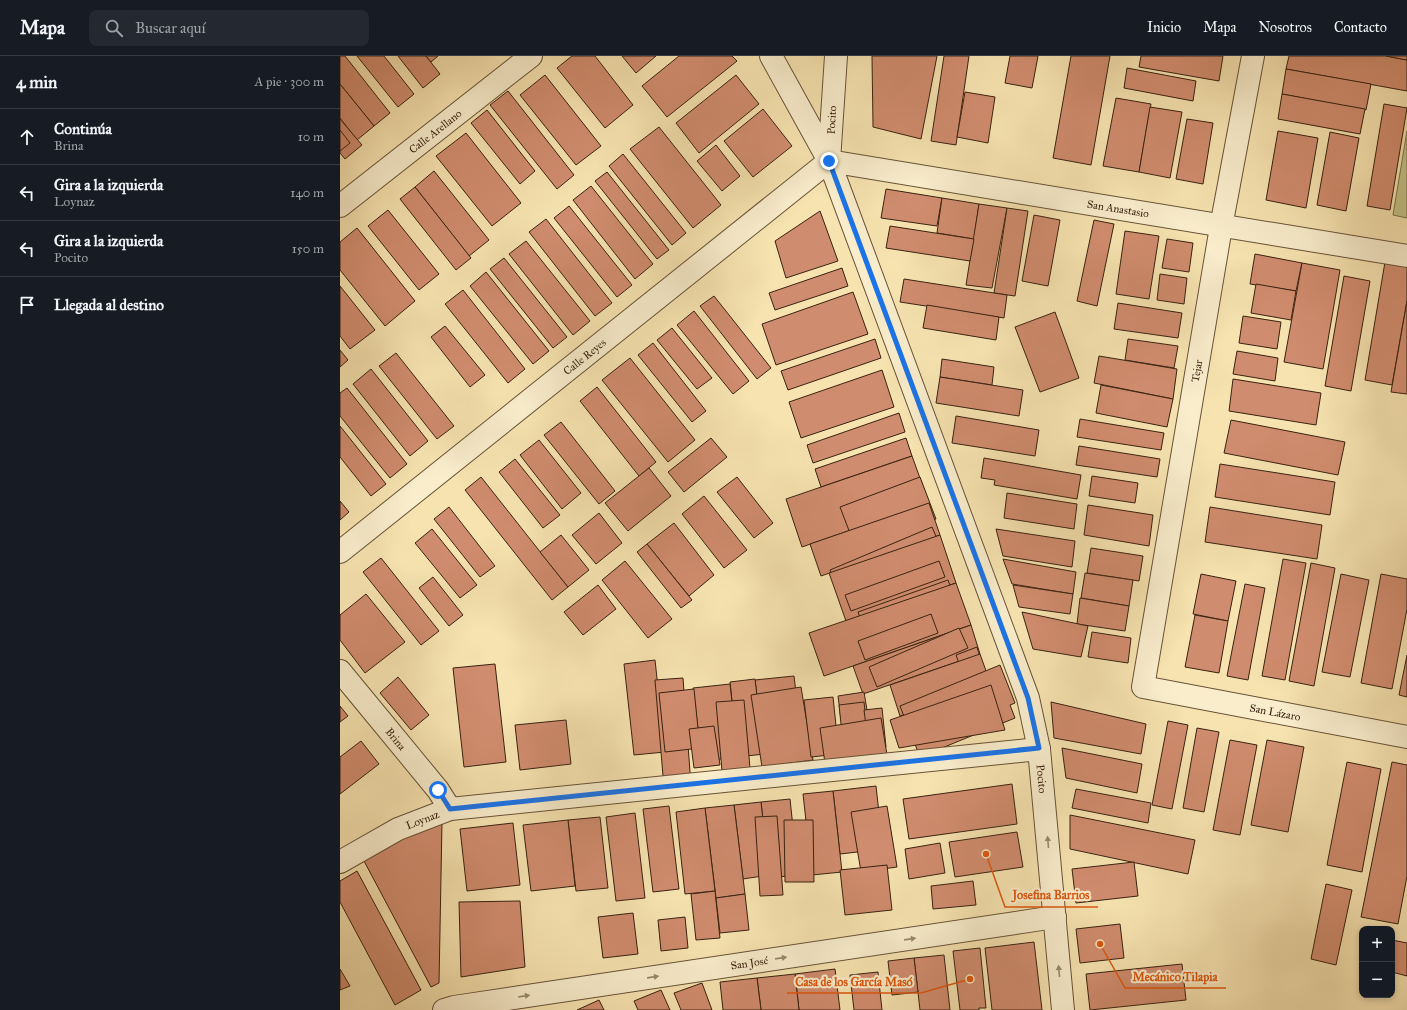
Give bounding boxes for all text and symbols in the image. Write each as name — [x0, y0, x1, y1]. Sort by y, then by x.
search box — [89, 10, 369, 46]
text: Mapa — [20, 16, 65, 39]
icon: search — [103, 17, 125, 39]
text: Buscar aquí — [135, 19, 206, 37]
text: Inicio — [1147, 19, 1181, 36]
text: Mapa — [1203, 19, 1236, 36]
text: Nosotros — [1258, 19, 1312, 36]
text: Contacto — [1334, 19, 1387, 36]
text: 4 min — [16, 72, 57, 93]
text: A pie · 300 m — [255, 74, 324, 90]
street label: Pocito — [825, 105, 839, 135]
street label: Calle Arellano — [406, 106, 464, 156]
text: Continúa — [54, 120, 112, 138]
icon: ahead — [16, 126, 38, 148]
text: 10 m — [298, 129, 324, 145]
text: Brina — [54, 138, 84, 154]
route end — [820, 152, 838, 170]
text: Gira a la izquierda — [54, 176, 163, 194]
icon: left — [16, 182, 38, 204]
text: 140 m — [290, 185, 324, 201]
text: Loynaz — [54, 194, 95, 210]
street label: San Anastasio — [1086, 197, 1150, 220]
text: Gira a la izquierda — [54, 232, 163, 250]
icon: left — [16, 238, 38, 260]
text: 150 m — [292, 241, 324, 257]
text: Pocito — [54, 250, 88, 266]
icon: arrive — [16, 294, 38, 316]
text: Llegada al destino — [54, 296, 164, 314]
street label: Calle Reyes — [561, 336, 608, 378]
street label: Tejar — [1189, 358, 1206, 383]
street label: San Lázaro — [1249, 701, 1302, 723]
street label: Brina — [383, 725, 409, 753]
street label: Pocito — [1034, 764, 1050, 794]
route start — [429, 781, 447, 799]
street label: Loynaz — [404, 807, 441, 832]
one-way arrow — [1044, 836, 1051, 848]
callout: Josefina Barrios — [1005, 883, 1098, 907]
text: Josefina Barrios — [1011, 888, 1090, 903]
map controls — [1359, 926, 1395, 998]
button: + — [1359, 926, 1395, 962]
one-way arrow — [904, 936, 916, 942]
street label: San José — [730, 953, 769, 972]
one-way arrow — [775, 955, 787, 961]
button: − — [1359, 962, 1395, 998]
callout: Mecánico Tilapia — [1125, 964, 1226, 988]
one-way arrow — [1056, 965, 1063, 977]
callout: Casa de los García Masó — [787, 969, 921, 993]
text: Mecánico Tilapia — [1132, 970, 1218, 985]
one-way arrow — [647, 974, 659, 980]
text: Casa de los García Masó — [795, 975, 913, 989]
one-way arrow — [518, 993, 530, 999]

